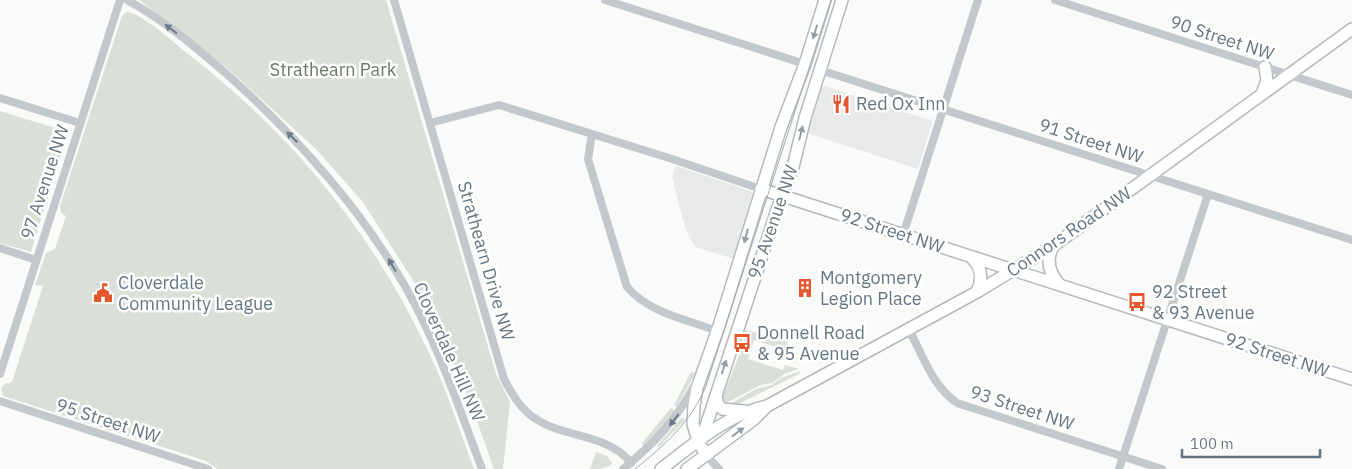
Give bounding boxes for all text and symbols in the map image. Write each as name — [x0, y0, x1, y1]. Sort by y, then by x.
street label: 90 Street NW — [1167, 10, 1277, 65]
one-way arrow — [164, 24, 178, 34]
one-way arrow — [811, 25, 819, 40]
park label: Strathearn Park — [270, 58, 397, 81]
place label: Red Ox Inn — [856, 92, 946, 115]
restaurant icon: Red Ox Inn — [830, 93, 852, 115]
street label: 91 Street NW — [1036, 113, 1146, 168]
street label: 97 Avenue NW — [15, 122, 74, 242]
one-way arrow — [797, 125, 805, 140]
one-way arrow — [287, 131, 299, 143]
street label: 95 Avenue NW — [742, 162, 803, 282]
street label: Strathearn Drive NW — [453, 178, 520, 343]
street label: Connors Road NW — [1002, 181, 1136, 282]
street label: 92 Street NW — [837, 203, 947, 258]
one-way arrow — [742, 228, 750, 243]
one-way arrow — [387, 258, 397, 271]
place label: Montgomery Legion Place — [820, 266, 922, 310]
place label: Cloverdale Community League — [118, 271, 273, 315]
building icon: Montgomery Legion Place — [794, 277, 816, 299]
street label: Cloverdale Hill NW — [408, 279, 490, 425]
place label: 92 Street & 93 Avenue — [1152, 280, 1255, 324]
public building icon: Cloverdale Community League — [92, 282, 114, 304]
bus stop icon: 92 Street & 93 Avenue — [1126, 291, 1148, 313]
place label: Donnell Road & 95 Avenue — [757, 321, 865, 365]
street label: 92 Street NW — [1222, 327, 1332, 382]
bus stop icon: Donnell Road & 95 Avenue — [731, 332, 753, 354]
one-way arrow — [721, 359, 728, 374]
street label: 93 Street NW — [967, 380, 1077, 435]
street label: 95 Street NW — [53, 393, 163, 448]
one-way arrow — [668, 413, 679, 426]
one-way arrow — [731, 426, 744, 437]
scale bar — [1182, 426, 1320, 458]
text: 100 m — [1190, 434, 1234, 453]

